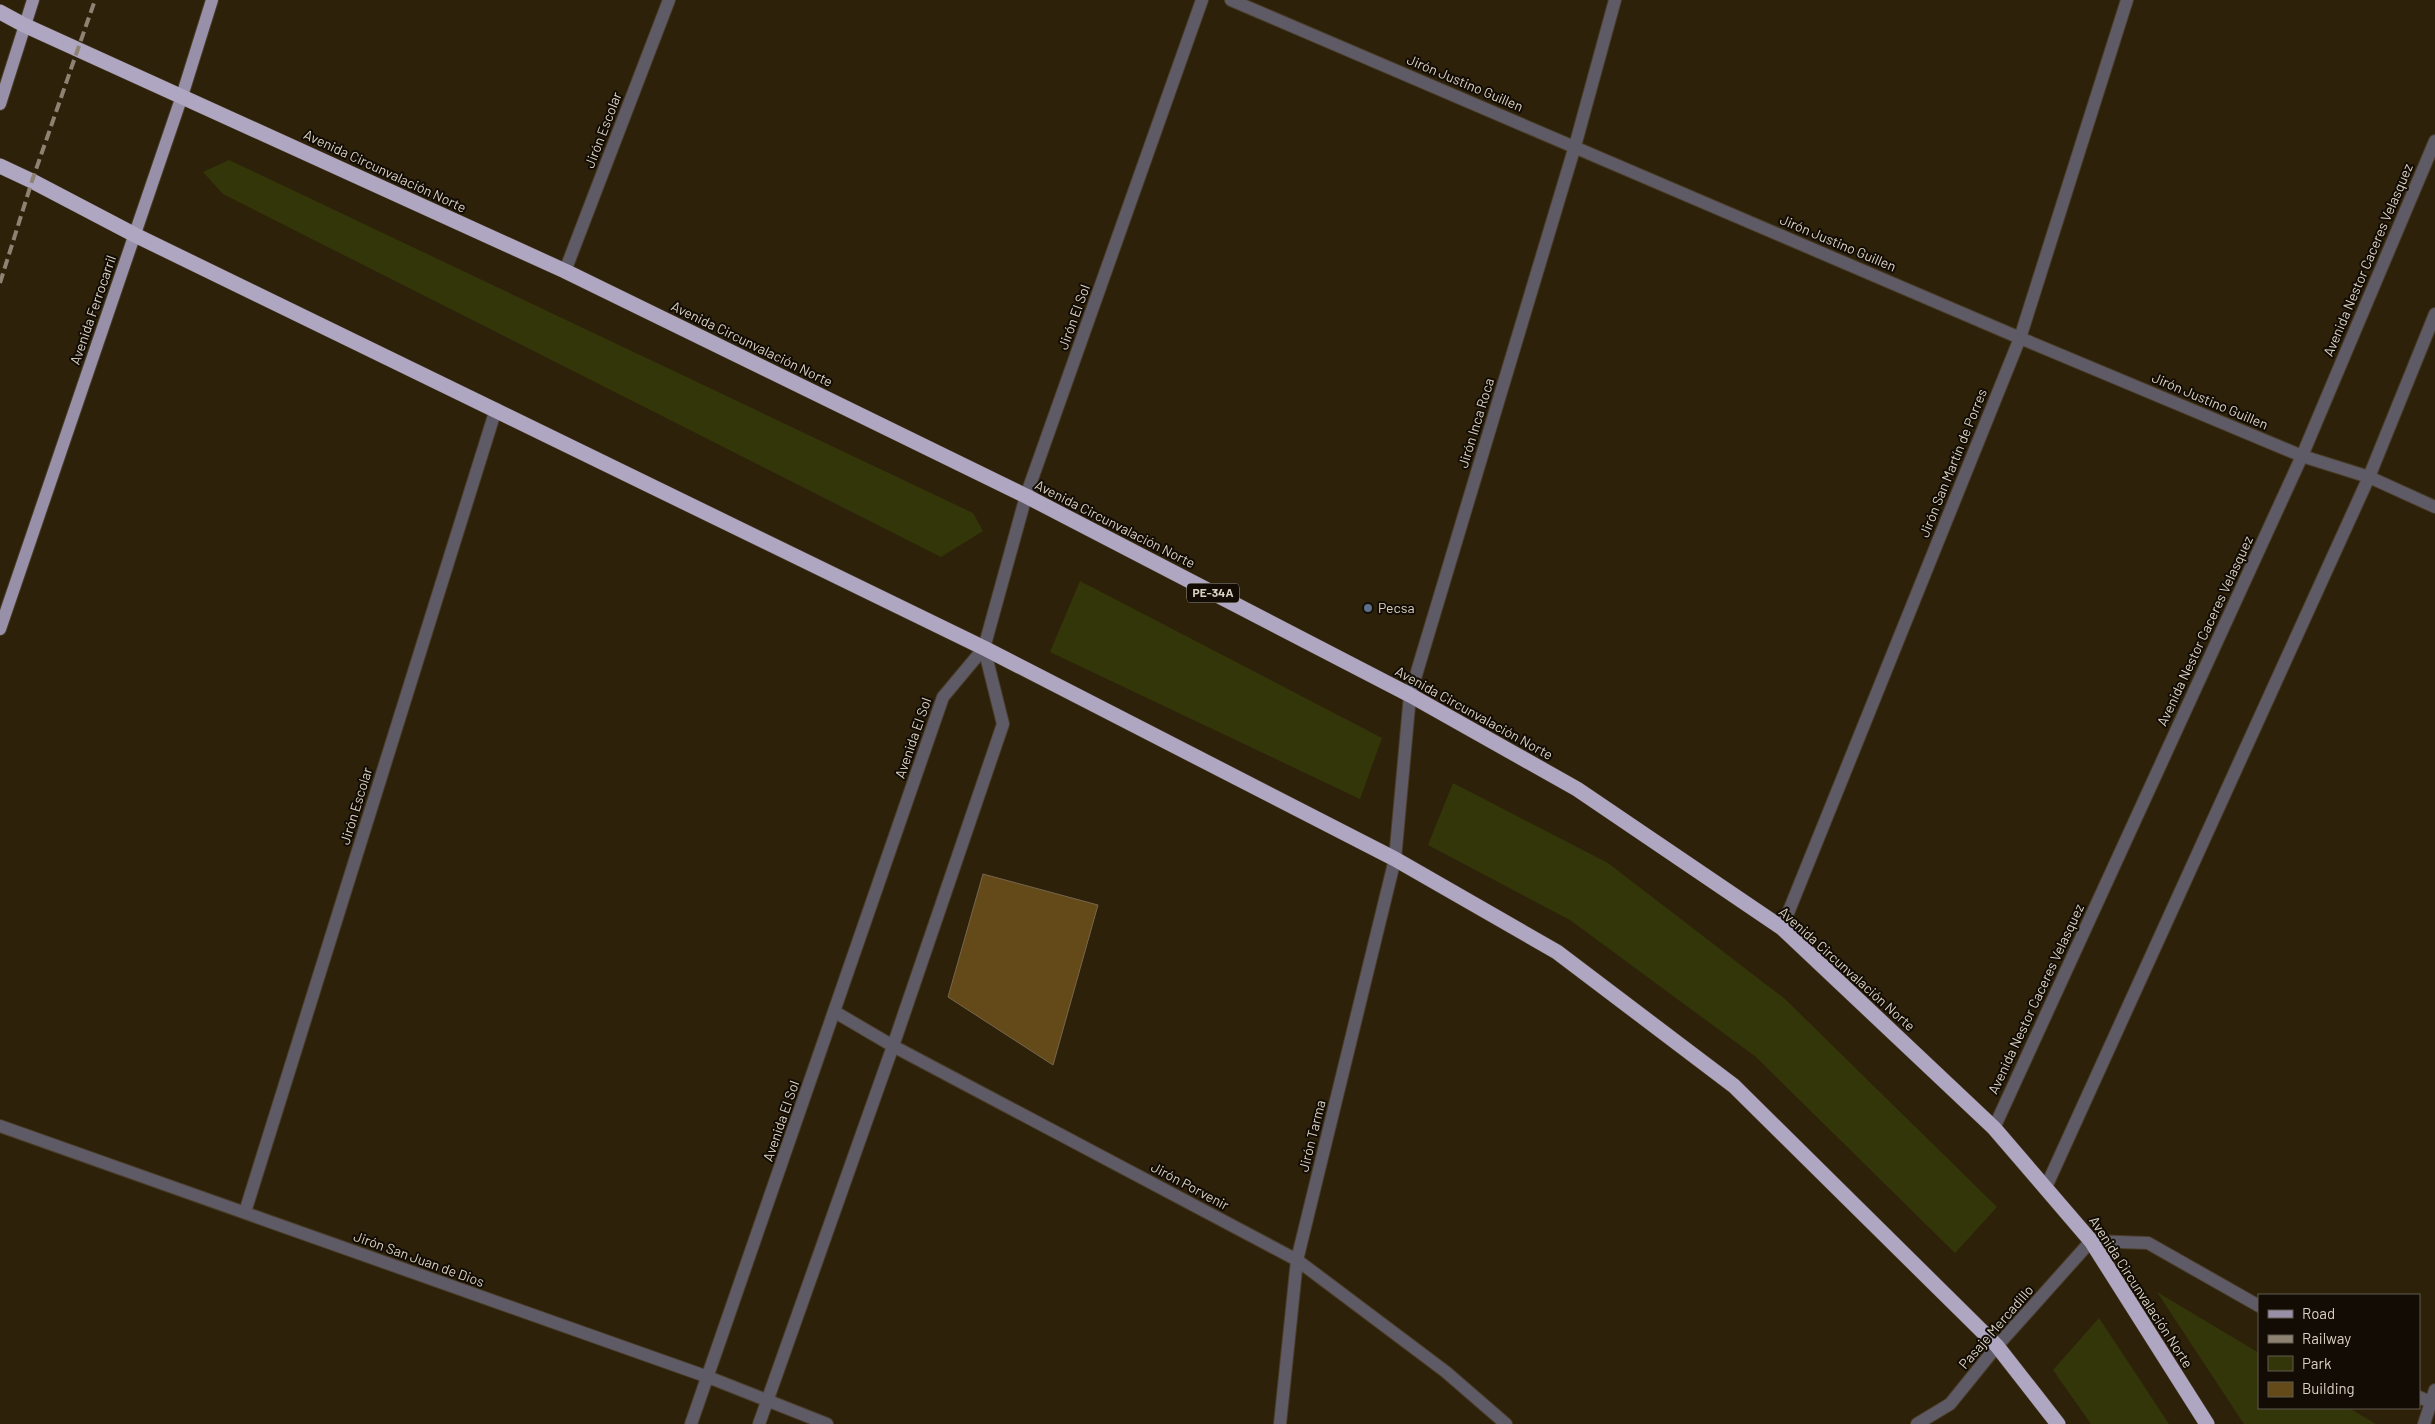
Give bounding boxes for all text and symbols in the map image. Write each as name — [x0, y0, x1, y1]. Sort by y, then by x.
street label: Jirón Justino Guillen — [1405, 50, 1526, 115]
street label: Jirón Escolar — [580, 89, 625, 170]
street label: Avenida Circunvalación Norte — [301, 125, 469, 216]
street label: Avenida Nestor Caceres Velasquez — [2319, 161, 2416, 359]
street label: Jirón Justino Guillen — [1778, 210, 1899, 275]
street label: Avenida Ferrocarril — [66, 253, 119, 367]
street label: Jirón El Sol — [1054, 282, 1093, 352]
street label: Avenida Circunvalación Norte — [669, 297, 836, 390]
street label: Jirón Justino Guillen — [2150, 368, 2271, 433]
street label: Jirón Inca Roca — [1454, 376, 1497, 470]
street label: Jirón San Martín de Porres — [1915, 386, 1990, 540]
street label: Avenida Circunvalación Norte — [1032, 476, 1198, 571]
street label: Avenida Nestor Caceres Velasquez — [2153, 533, 2256, 729]
road number: PE-34A — [1187, 584, 1239, 602]
place label: Pecsa — [1378, 599, 1415, 616]
marker: Pecsa — [1362, 602, 1374, 614]
street label: Avenida Circunvalación Norte — [1393, 662, 1556, 763]
street label: Avenida El Sol — [891, 695, 934, 780]
street label: Jirón Escolar — [336, 765, 375, 847]
street label: Avenida Nestor Caceres Velasquez — [1984, 901, 2087, 1097]
street label: Avenida Circunvalación Norte — [1776, 903, 1919, 1034]
street label: Avenida El Sol — [759, 1078, 802, 1163]
street label: Jirón Tarma — [1294, 1098, 1329, 1173]
street label: Jirón Porvenir — [1148, 1158, 1232, 1213]
street label: Avenida Circunvalación Norte — [2086, 1213, 2197, 1371]
street label: Jirón San Juan de Dios — [352, 1227, 487, 1290]
street label: Pasaje Mercadillo — [1955, 1281, 2037, 1372]
legend — [2258, 1294, 2420, 1409]
text: Road — [2302, 1304, 2335, 1322]
text: Railway — [2302, 1329, 2351, 1347]
text: Park — [2302, 1354, 2332, 1372]
text: Building — [2302, 1379, 2355, 1397]

